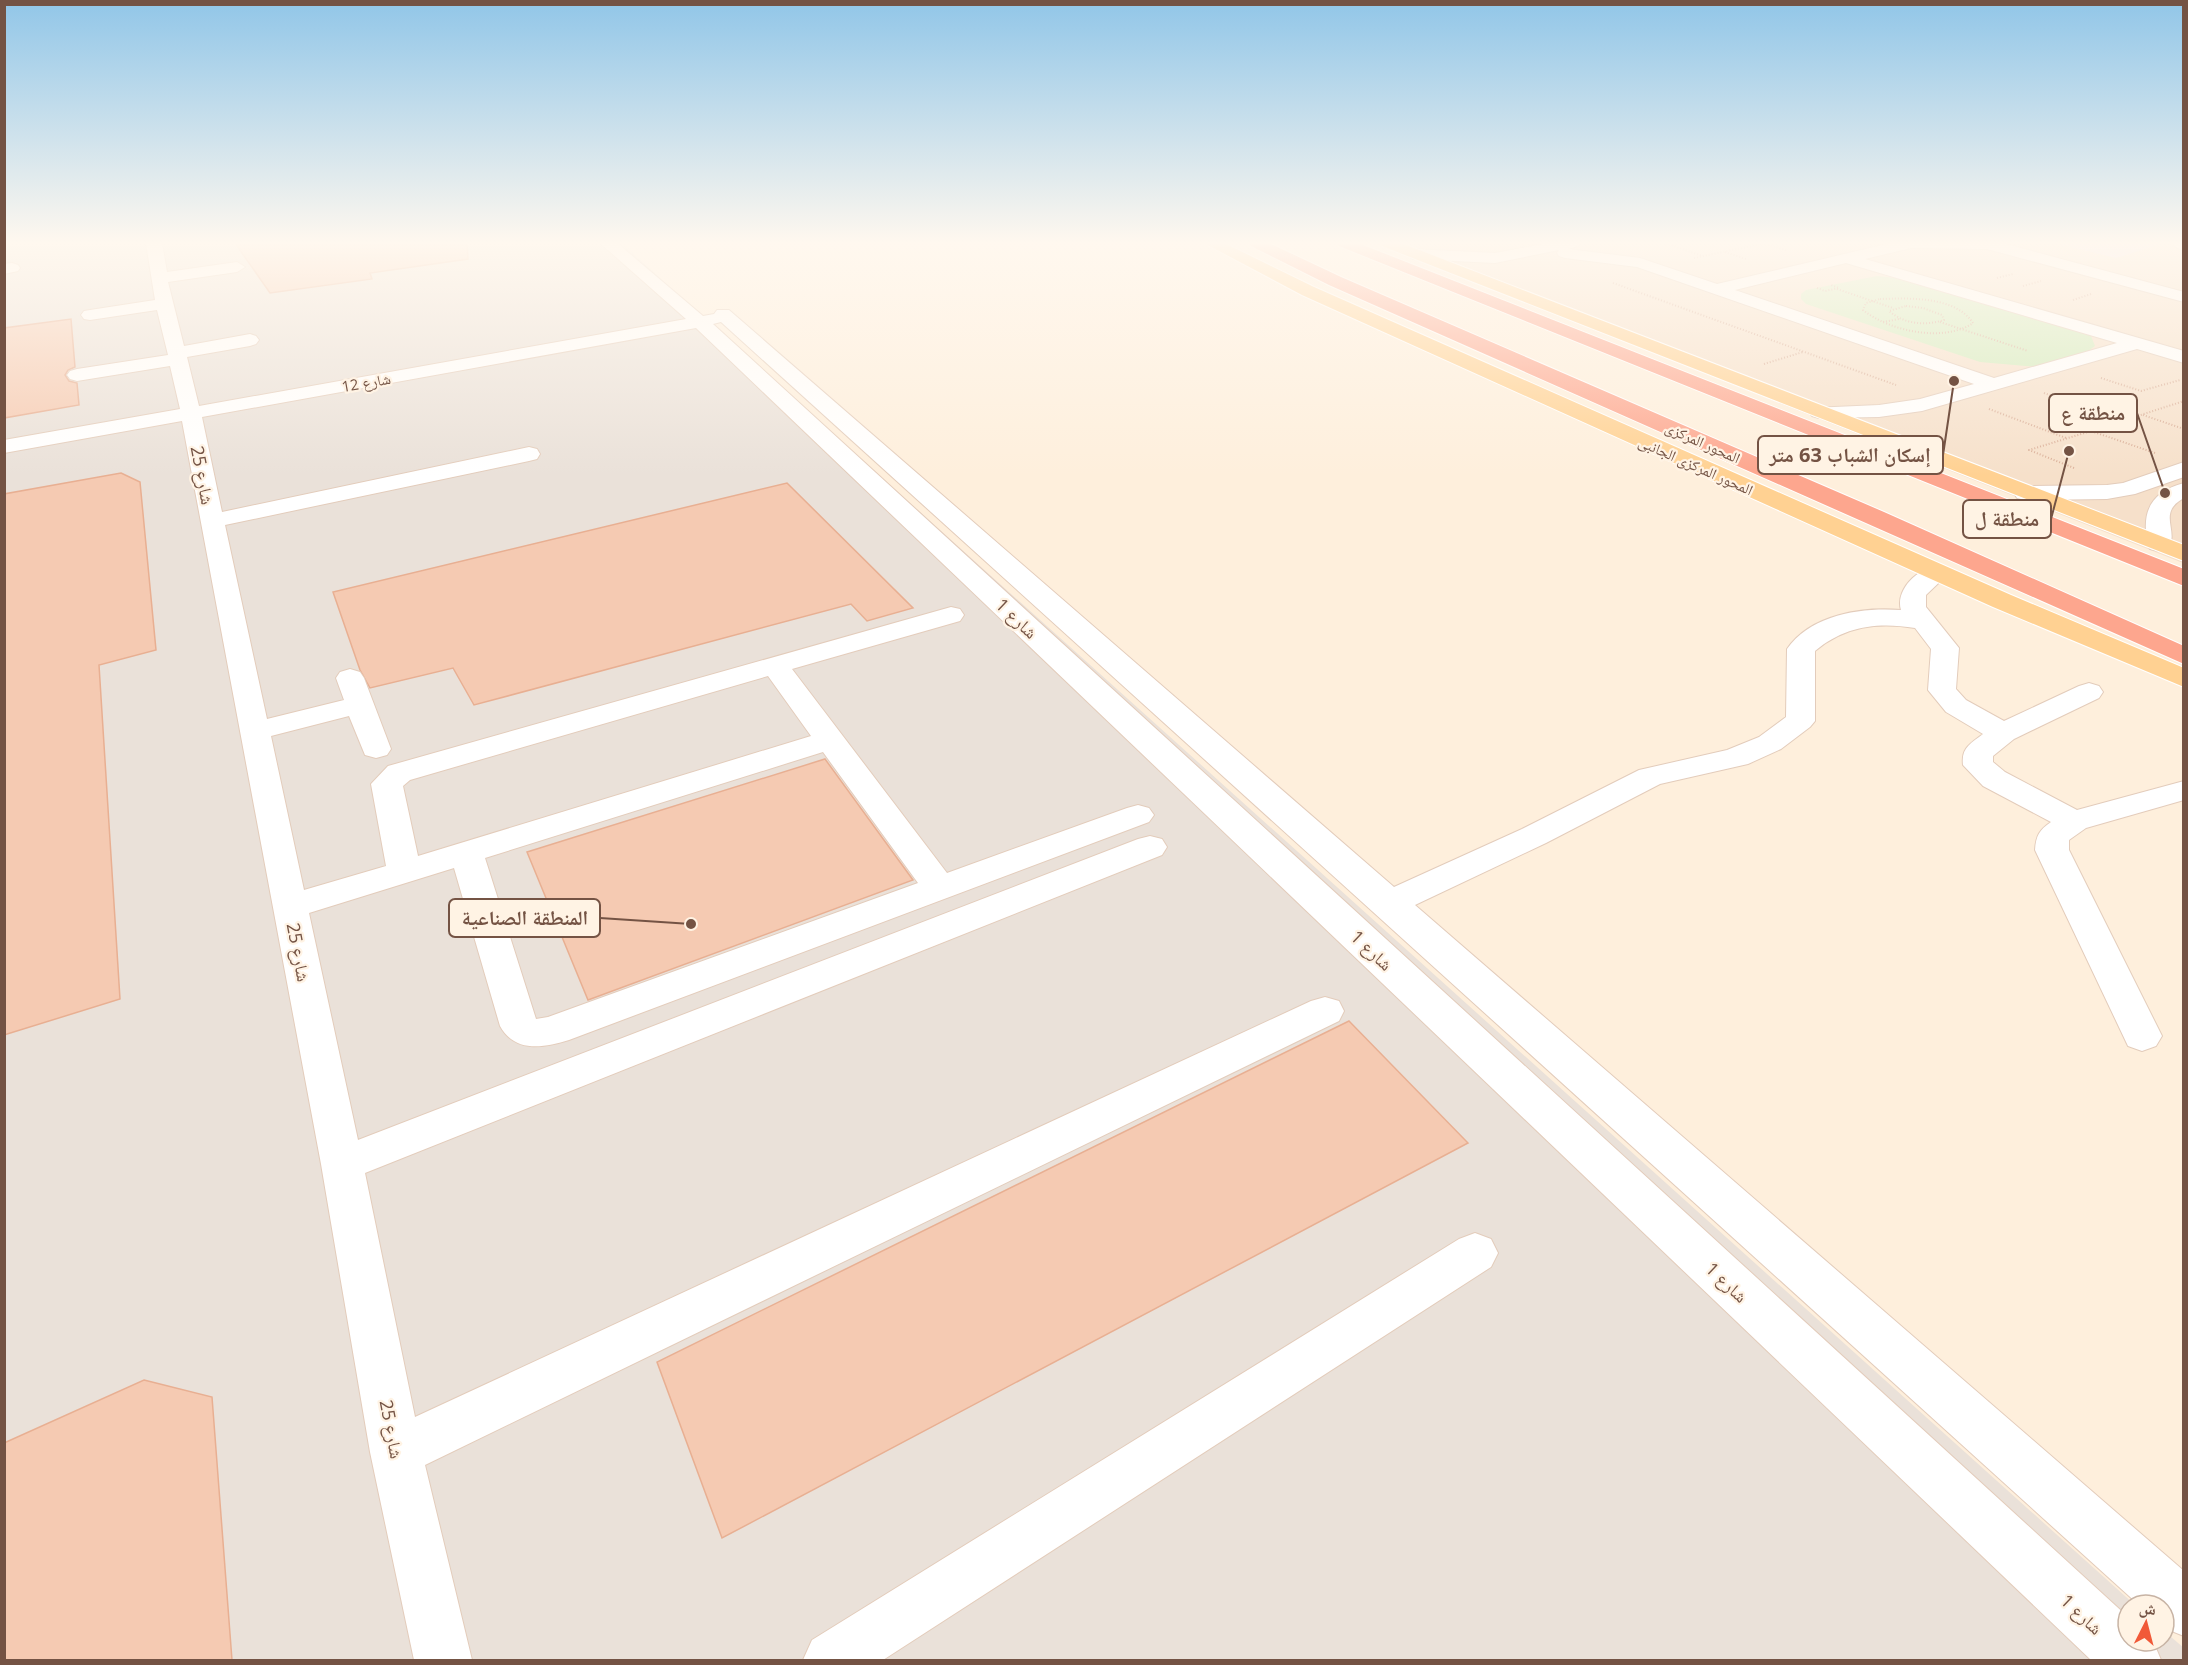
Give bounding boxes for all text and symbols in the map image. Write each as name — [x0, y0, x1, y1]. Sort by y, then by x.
street label: شارع 12 — [340, 368, 392, 397]
callout: منطقة ع — [2049, 394, 2137, 432]
text: منطقة ع — [2061, 399, 2125, 426]
street label: المحور المركزى — [1662, 417, 1744, 468]
street label: المحور المركزى الجانبى — [1635, 431, 1756, 500]
callout: إسكان الشباب 63 متر — [1758, 436, 1943, 474]
text: إسكان الشباب 63 متر — [1768, 441, 1931, 468]
street label: شارع 25 — [186, 444, 220, 506]
callout: منطقة ل — [1963, 500, 2051, 538]
text: منطقة ل — [1975, 505, 2039, 532]
street label: شارع 1 — [991, 592, 1043, 644]
callout: المنطقة الصناعية — [449, 899, 600, 937]
text: المنطقة الصناعية — [462, 904, 588, 931]
street label: شارع 25 — [282, 921, 316, 983]
street label: شارع 1 — [1346, 924, 1398, 976]
street label: شارع 1 — [1701, 1256, 1753, 1308]
street label: شارع 25 — [375, 1398, 409, 1460]
street label: شارع 1 — [2056, 1588, 2108, 1640]
north arrow — [2116, 1593, 2176, 1653]
text: ش — [2138, 1596, 2157, 1620]

